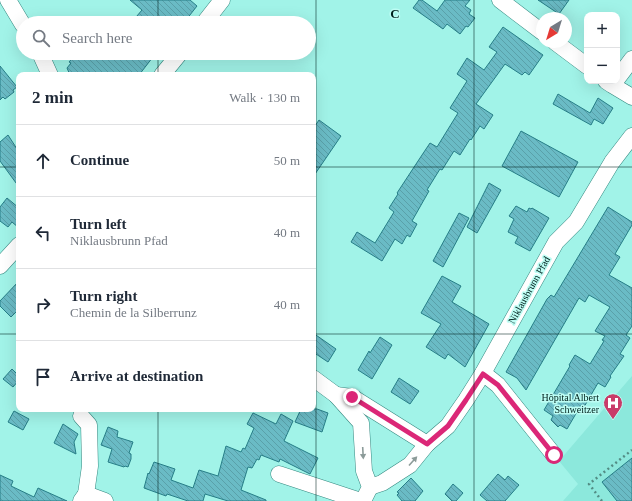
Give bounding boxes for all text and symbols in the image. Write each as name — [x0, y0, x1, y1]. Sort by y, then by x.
text: C — [390, 6, 400, 21]
north arrow — [536, 12, 572, 48]
map controls — [584, 12, 620, 84]
button: + — [584, 12, 620, 48]
search box — [16, 16, 316, 60]
icon: search — [30, 27, 52, 49]
text: Search here — [62, 30, 132, 46]
button: − — [584, 48, 620, 84]
text: 2 min — [32, 88, 73, 107]
text: Walk · 130 m — [229, 90, 300, 105]
icon: ahead — [32, 150, 54, 172]
text: Continue — [70, 152, 129, 168]
text: 50 m — [274, 153, 300, 168]
text: Turn left — [70, 216, 127, 232]
icon: left — [32, 222, 54, 244]
text: 40 m — [274, 225, 300, 240]
text: Niklausbrunn Pfad — [70, 233, 168, 248]
street label: Niklausbrunn Pfad — [506, 254, 552, 326]
text: Turn right — [70, 288, 137, 304]
icon: right — [32, 294, 54, 316]
text: 40 m — [274, 297, 300, 312]
text: Chemin de la Silberrunz — [70, 305, 197, 320]
icon: arrive — [32, 366, 54, 388]
text: Arrive at destination — [70, 368, 203, 384]
route end — [343, 388, 361, 406]
place label: Hôpital Albert Schweitzer — [542, 392, 600, 415]
hospital icon: Hôpital Albert Schweitzer — [602, 392, 624, 420]
route start — [545, 446, 563, 464]
one-way arrow — [359, 447, 366, 459]
one-way arrow — [408, 456, 417, 466]

